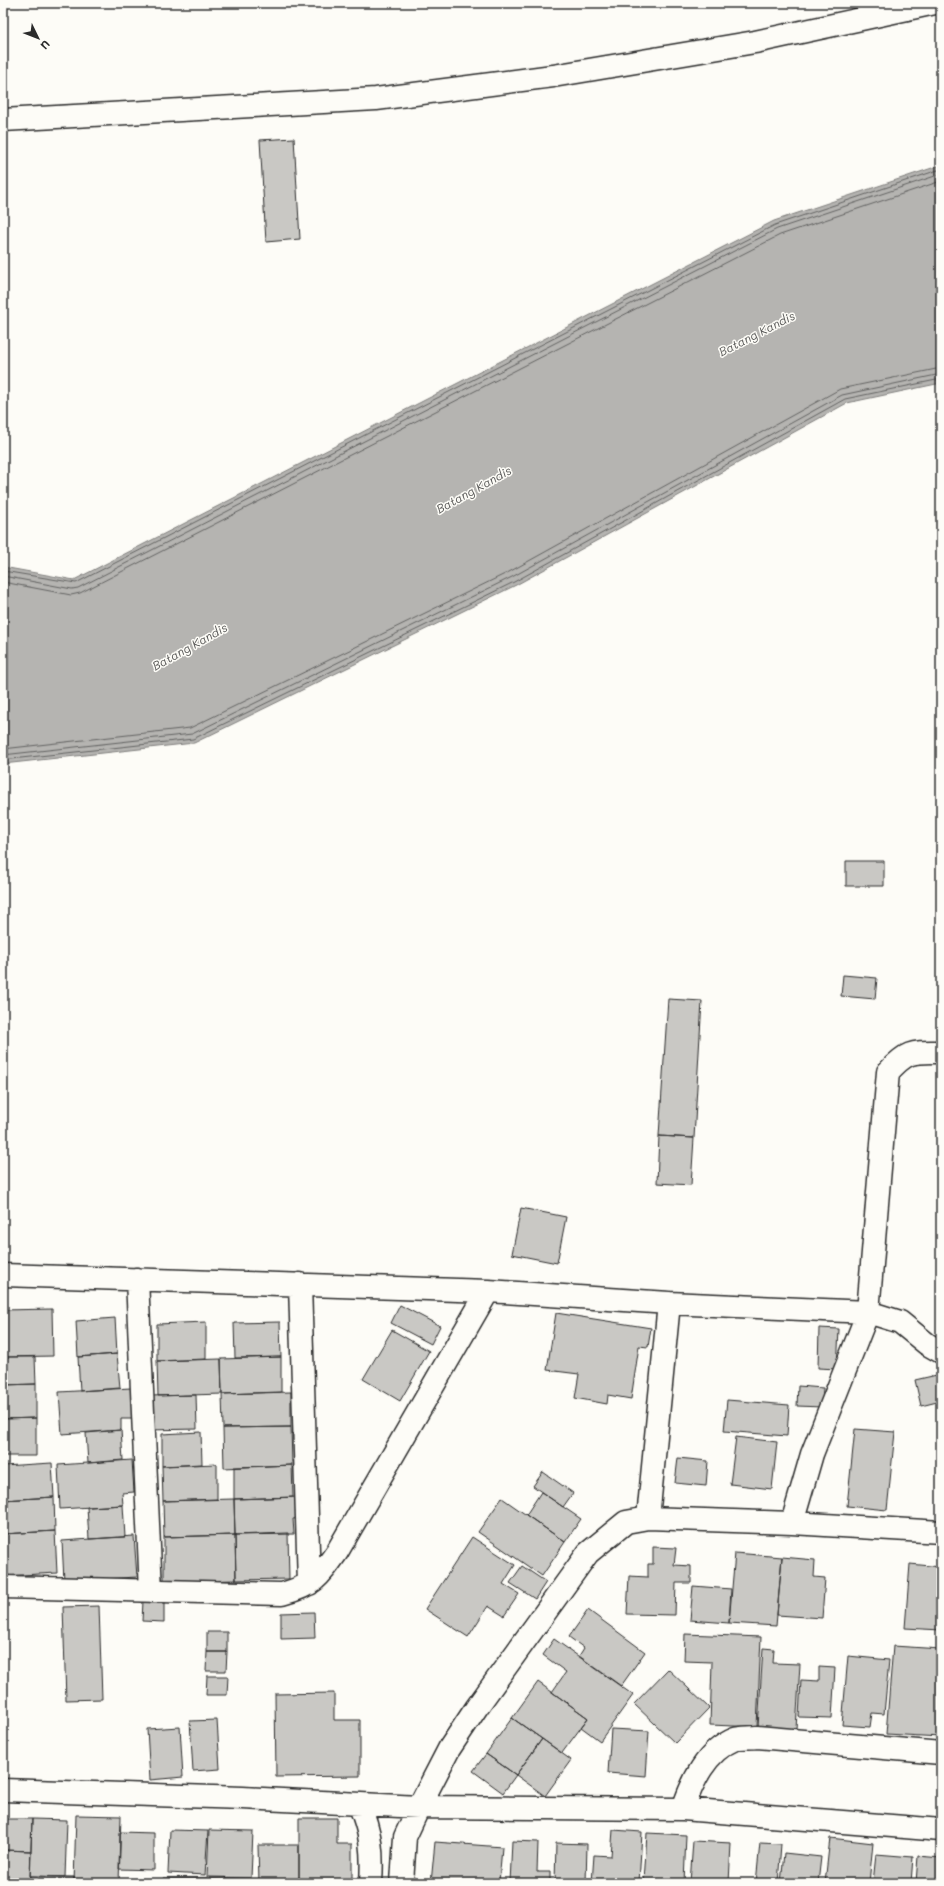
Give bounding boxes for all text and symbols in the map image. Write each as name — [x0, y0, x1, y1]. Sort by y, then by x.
north arrow — [18, 18, 58, 58]
text: U — [38, 37, 54, 53]
water label: Batang Kandis — [716, 307, 798, 359]
water label: Batang Kandis — [433, 462, 514, 516]
water label: Batang Kandis — [149, 619, 230, 673]

